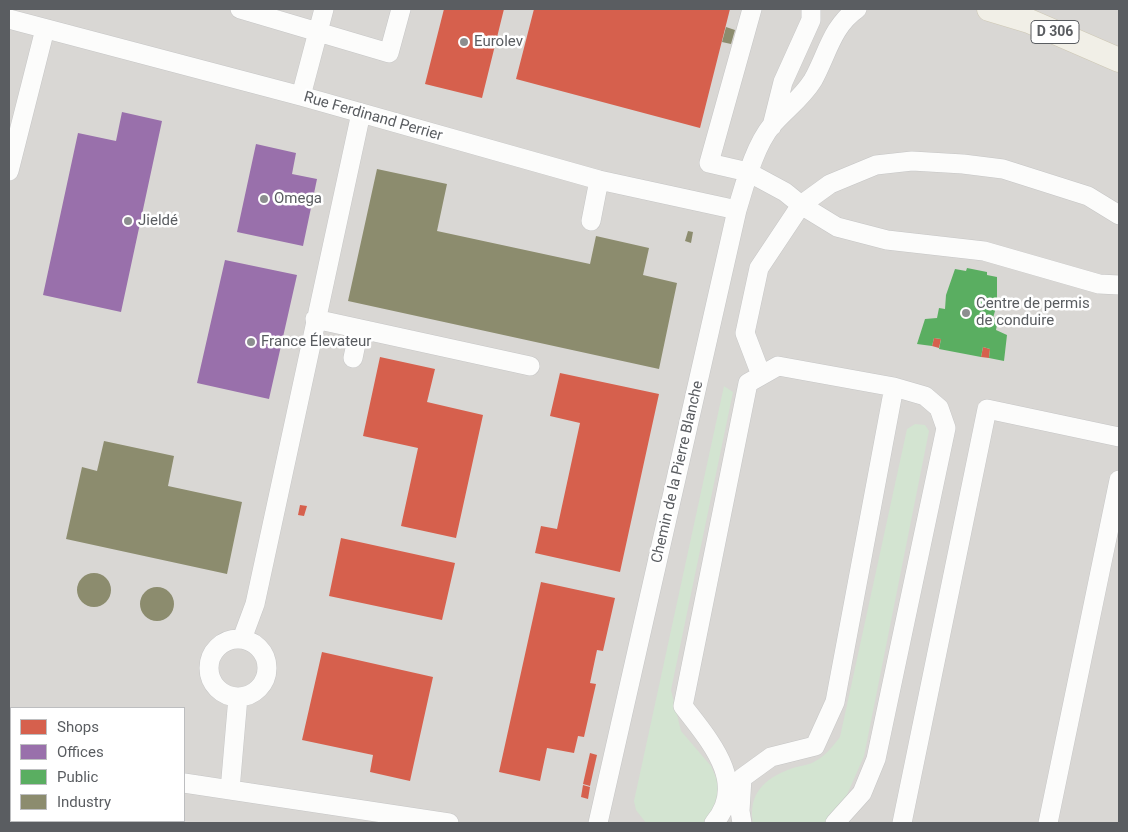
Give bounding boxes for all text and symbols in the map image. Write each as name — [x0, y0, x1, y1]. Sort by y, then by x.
road number: D 306 — [1031, 21, 1079, 44]
place label: Eurolev — [474, 33, 523, 51]
marker: Eurolev — [458, 36, 470, 48]
street label: Rue Ferdinand Perrier — [302, 89, 444, 145]
place label: Omega — [274, 190, 322, 208]
marker: Omega — [258, 193, 270, 205]
place label: Jieldé — [138, 212, 178, 230]
marker: Jieldé — [122, 215, 134, 227]
place label: Centre de permis de conduire — [976, 295, 1090, 330]
marker: Centre de permis de conduire — [960, 307, 972, 319]
place label: France Élevateur — [261, 333, 371, 351]
marker: France Élevateur — [245, 336, 257, 348]
street label: Chemin de la Pierre Blanche — [648, 379, 708, 565]
legend — [10, 707, 185, 822]
text: Shops — [57, 718, 99, 736]
text: Offices — [57, 743, 104, 761]
text: Public — [57, 768, 98, 786]
text: Industry — [57, 793, 111, 811]

